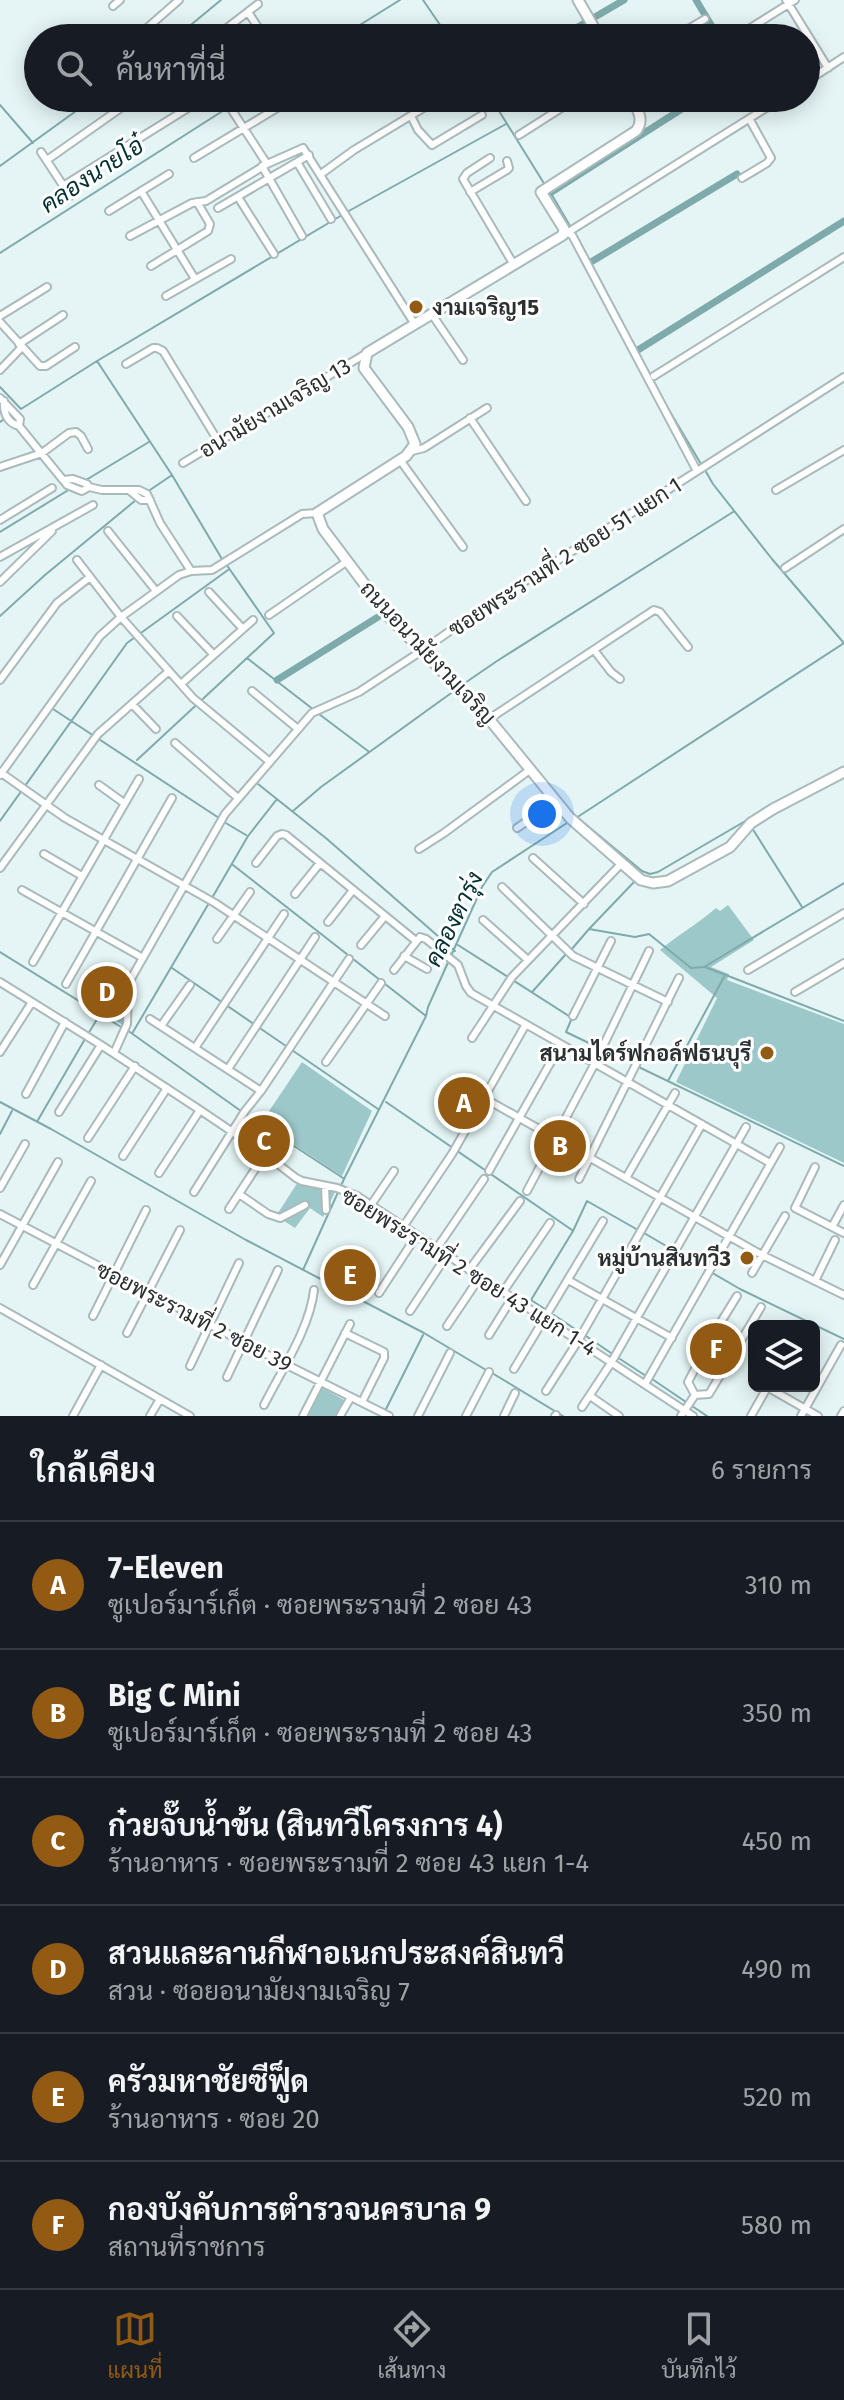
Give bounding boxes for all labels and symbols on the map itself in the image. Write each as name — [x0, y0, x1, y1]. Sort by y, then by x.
water label: คลองนายโอ๋ — [34, 128, 151, 219]
place label: งามเจริญ15 — [432, 294, 539, 321]
marker: งามเจริญ15 — [407, 298, 425, 316]
street label: อนามัยงามเจริญ 13 — [194, 352, 356, 464]
street label: ซอยพระรามที่ 2 ซอย 51 แยก 1 — [440, 466, 687, 643]
street label: ถนนอนามัยงามเจริญ — [354, 576, 502, 730]
your location — [522, 794, 562, 834]
water label: คลองตารุ่ง — [419, 867, 491, 972]
pin: D — [81, 962, 133, 1022]
place label: สนามไดร์ฟกอล์ฟธนบุรี — [540, 1039, 751, 1069]
marker: สนามไดร์ฟกอล์ฟธนบุรี — [758, 1044, 776, 1062]
pin: A — [438, 1073, 490, 1133]
pin: C — [238, 1111, 290, 1171]
pin: B — [534, 1116, 586, 1176]
street label: ซอยพระรามที่ 2 ซอย 43 แยก 1-4 — [336, 1177, 605, 1362]
place label: หมู่บ้านสินทวี3 — [597, 1244, 731, 1274]
pin: E — [324, 1245, 376, 1305]
marker: หมู่บ้านสินทวี3 — [738, 1249, 756, 1267]
street label: ซอยพระรามที่ 2 ซอย 39 — [92, 1251, 299, 1378]
pin: F — [690, 1319, 742, 1379]

